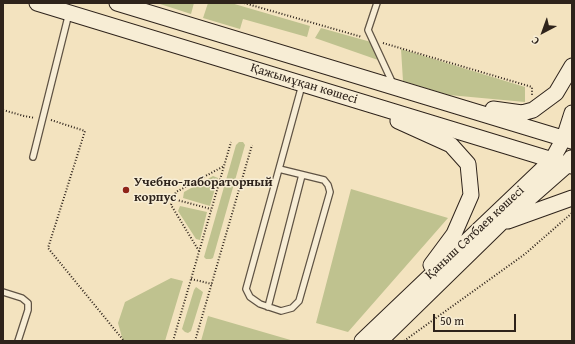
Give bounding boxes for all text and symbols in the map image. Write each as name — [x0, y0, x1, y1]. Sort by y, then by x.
north arrow — [523, 12, 563, 52]
text: С — [528, 33, 543, 49]
street label: Қажымұқан көшесі — [248, 60, 360, 108]
place label: Учебно-лабораторный корпус — [134, 175, 273, 206]
street label: Қаныш Сәтбаев көшесі — [422, 183, 528, 283]
marker: Учебно-лабораторный корпус — [121, 185, 131, 195]
scale bar — [435, 306, 518, 332]
text: 50 m — [440, 312, 464, 329]

